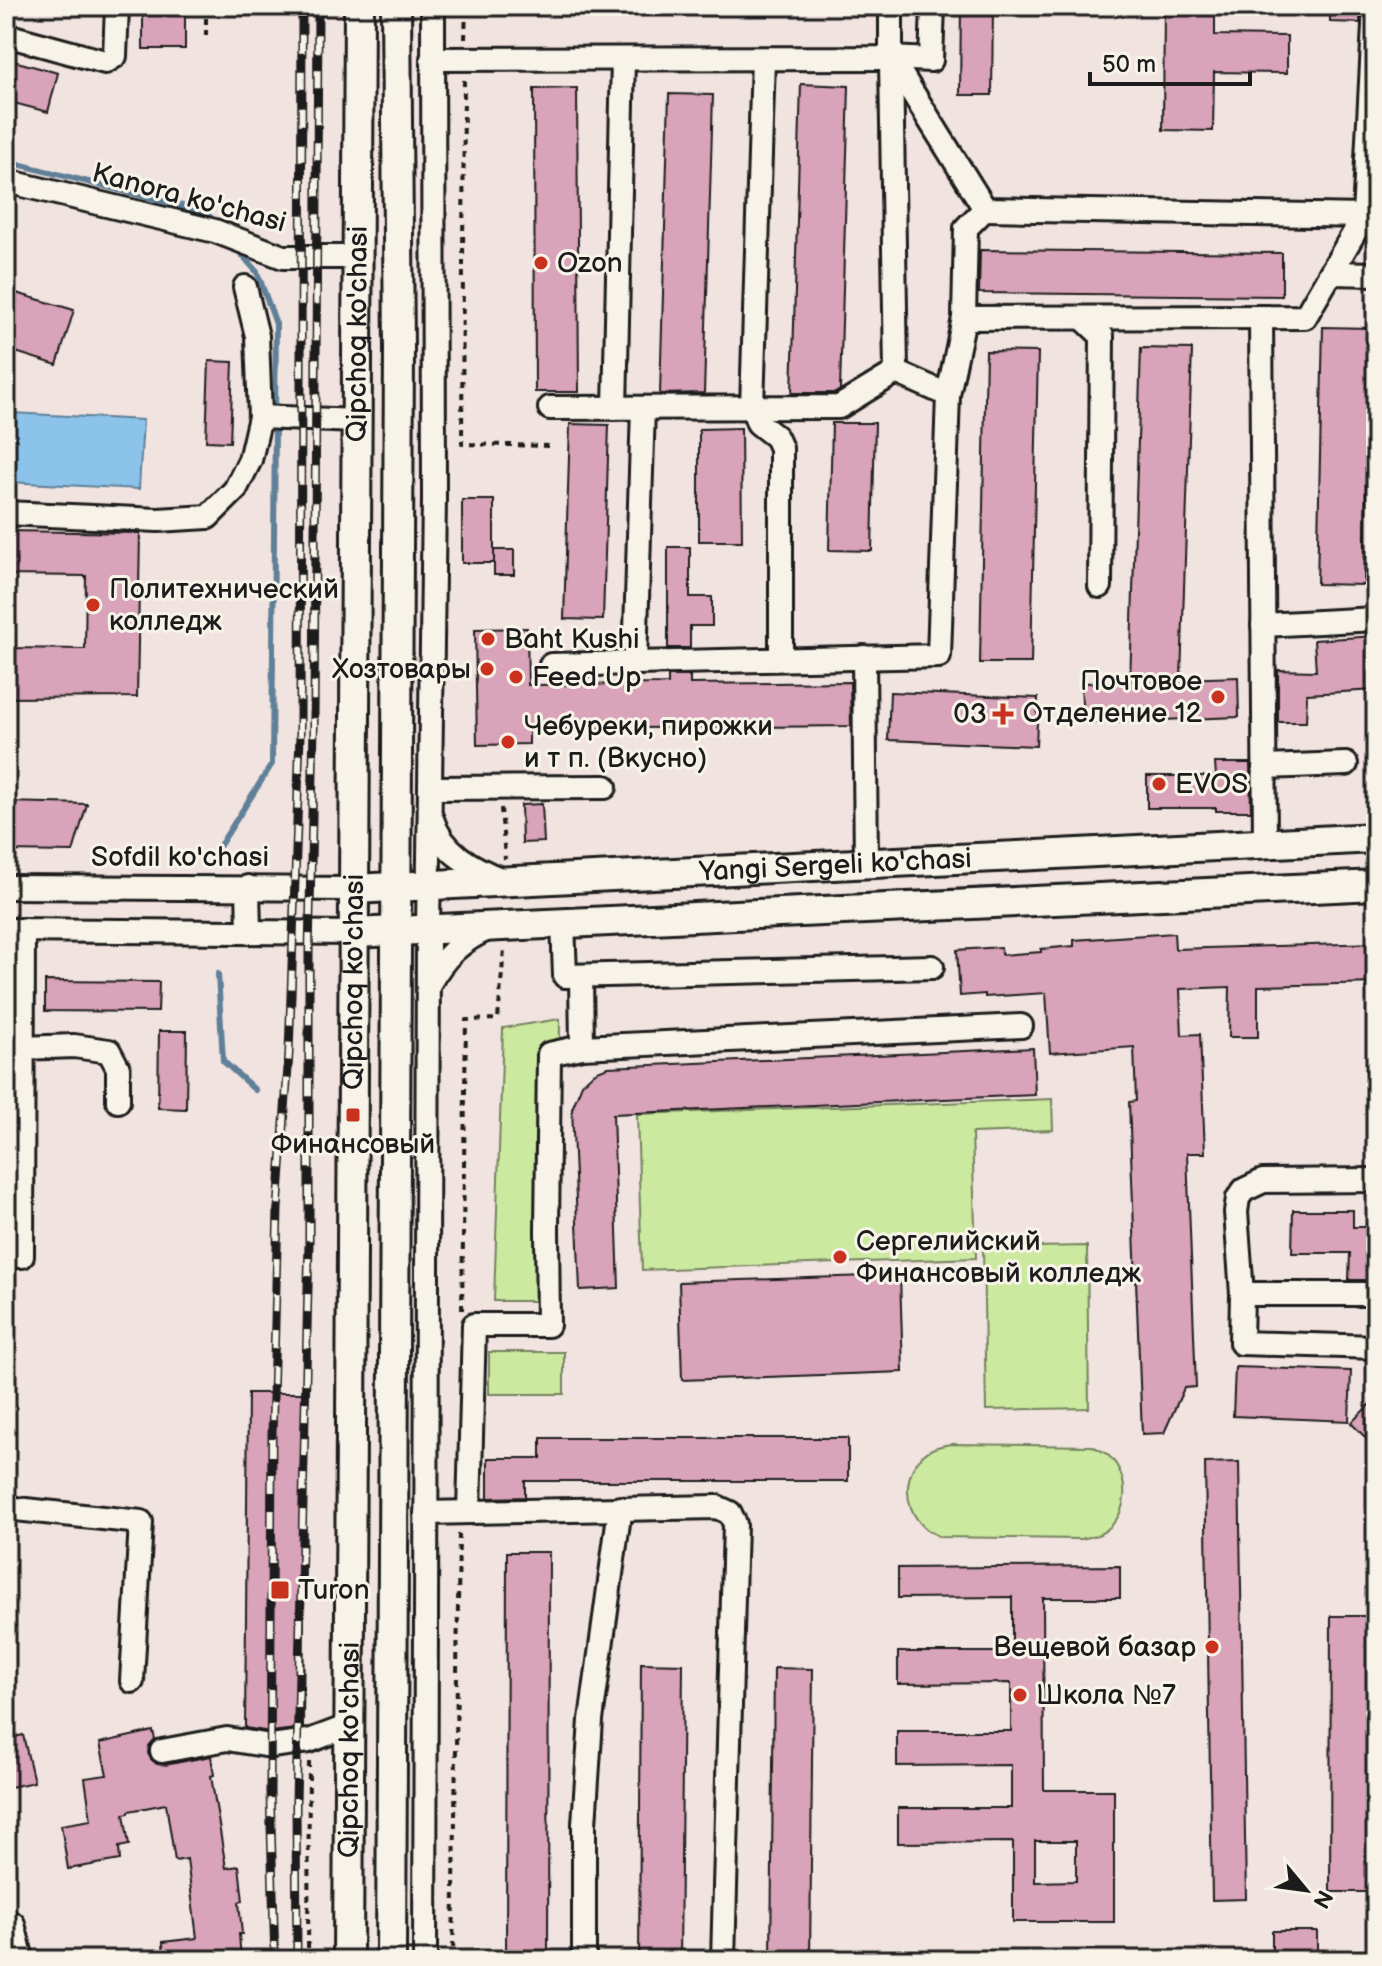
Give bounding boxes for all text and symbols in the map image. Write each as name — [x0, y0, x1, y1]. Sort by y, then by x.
scale bar — [1090, 36, 1250, 86]
text: 50 m — [1102, 50, 1156, 79]
street label: Kanora ko'chasi — [88, 156, 290, 240]
street label: Qipchoq ko'chasi — [340, 226, 374, 442]
place label: Ozon — [557, 247, 623, 280]
marker: Ozon — [532, 254, 550, 272]
place label: Политехнический колледж — [109, 573, 339, 638]
marker: Политехнический колледж — [84, 596, 102, 614]
place label: Baht Kushi — [504, 623, 640, 656]
marker: Baht Kushi — [479, 630, 497, 648]
place label: Хозтовары — [332, 653, 471, 686]
marker: Хозтовары — [478, 660, 496, 678]
place label: Feed Up — [532, 661, 641, 694]
place label: Почтовое Отделение 12 — [1023, 665, 1202, 730]
marker: Feed Up — [507, 668, 525, 686]
marker: Почтовое Отделение 12 — [1209, 688, 1227, 706]
place label: 03 — [953, 698, 987, 731]
marker: 03 — [994, 705, 1012, 723]
place label: Чебуреки, пирожки и т п. (Вкусно) — [524, 710, 773, 775]
marker: Чебуреки, пирожки и т п. (Вкусно) — [499, 733, 517, 751]
place label: EVOS — [1175, 768, 1248, 801]
marker: EVOS — [1150, 775, 1168, 793]
street label: Sofdil ko'chasi — [91, 841, 269, 874]
street label: Yangi Sergeli ko'chasi — [697, 842, 973, 888]
street label: Qipchoq ko'chasi — [336, 874, 371, 1090]
marker: Финансовый — [344, 1106, 362, 1124]
place label: Финансовый — [271, 1128, 435, 1161]
place label: Сергелийский Финансовый колледж — [856, 1225, 1141, 1290]
marker: Сергелийский Финансовый колледж — [831, 1248, 849, 1266]
place label: Turon — [298, 1574, 370, 1607]
marker: Turon — [269, 1579, 291, 1601]
place label: Вещевой базар — [994, 1631, 1196, 1664]
marker: Вещевой базар — [1203, 1638, 1221, 1656]
street label: Qipchoq ko'chasi — [332, 1642, 366, 1858]
place label: Школа №7 — [1036, 1679, 1176, 1712]
marker: Школа №7 — [1011, 1686, 1029, 1704]
north arrow — [1266, 1850, 1346, 1930]
text: N — [1306, 1885, 1338, 1913]

